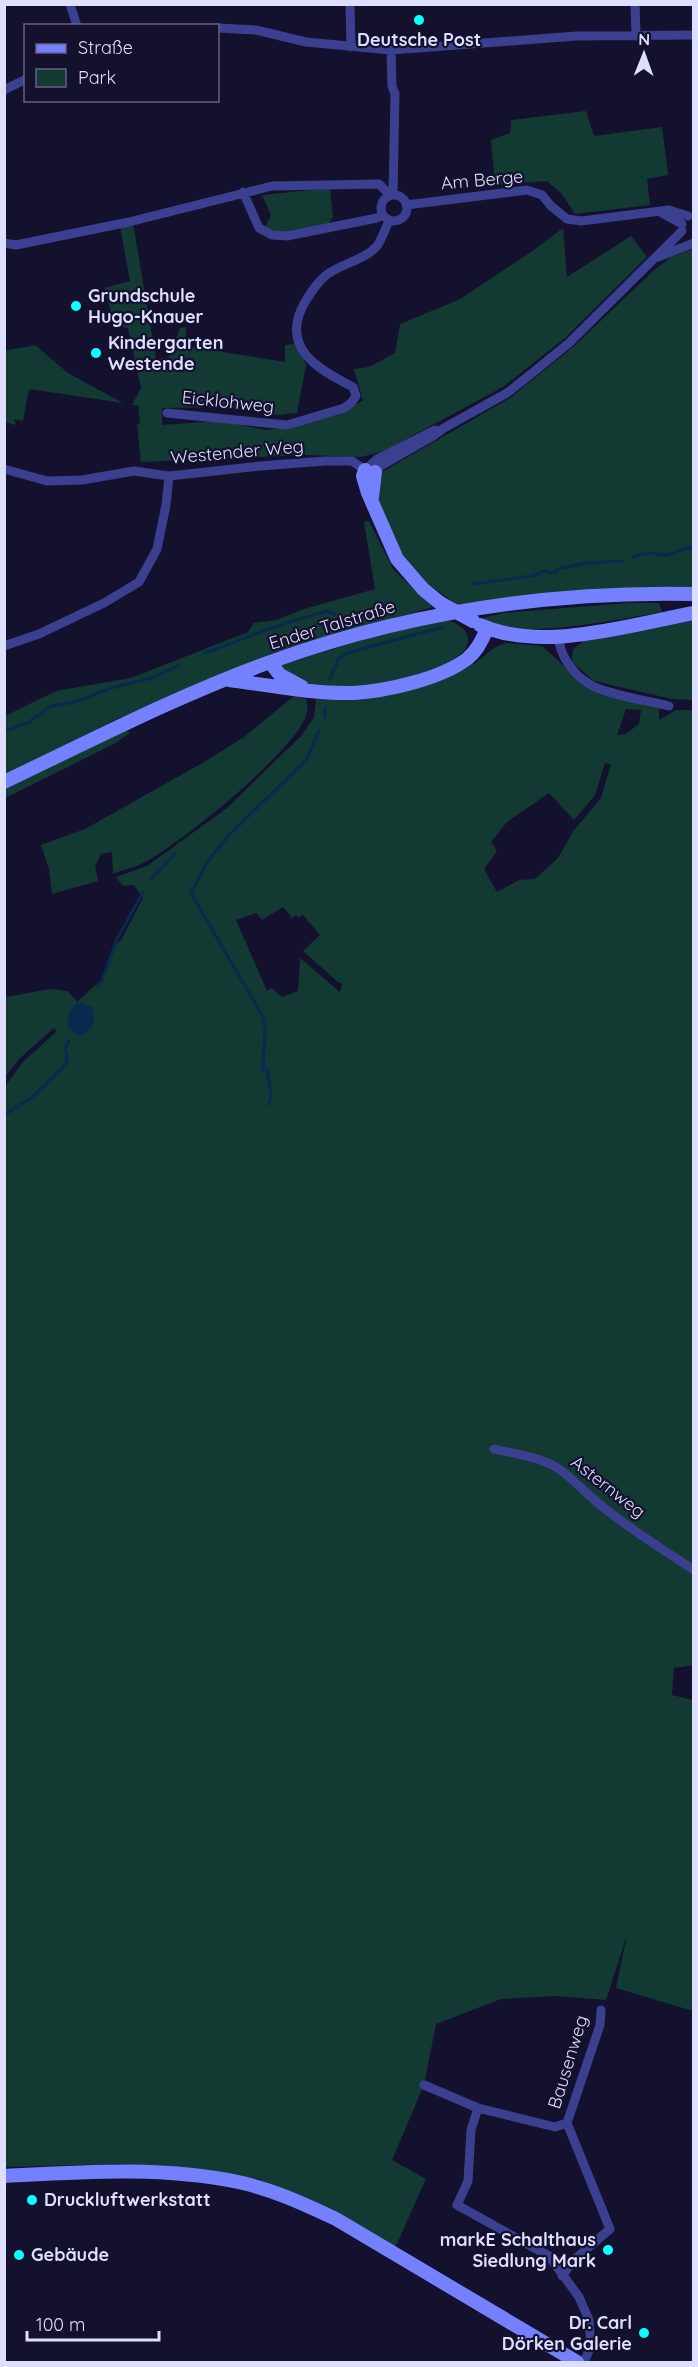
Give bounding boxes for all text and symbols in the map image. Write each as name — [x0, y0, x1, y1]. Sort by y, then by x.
marker: Deutsche Post — [412, 13, 426, 27]
legend — [24, 24, 219, 102]
north arrow — [614, 24, 674, 84]
place label: Deutsche Post — [357, 28, 481, 51]
text: N — [638, 29, 650, 49]
text: Straße — [78, 36, 133, 59]
text: Park — [78, 66, 116, 89]
street label: Am Berge — [440, 164, 524, 195]
place label: Grundschule Hugo-Knauer — [88, 284, 203, 328]
marker: Grundschule Hugo-Knauer — [69, 299, 83, 313]
place label: Kindergarten Westende — [108, 331, 223, 375]
marker: Kindergarten Westende — [89, 346, 103, 360]
street label: Eicklohweg — [181, 385, 275, 418]
street label: Westender Weg — [169, 434, 305, 469]
street label: Ender Talstraße — [266, 594, 398, 655]
street label: Asternweg — [566, 1450, 650, 1523]
street label: Bausenweg — [542, 2012, 593, 2111]
place label: Druckluftwerkstatt — [44, 2188, 211, 2211]
marker: Druckluftwerkstatt — [25, 2193, 39, 2207]
place label: markE Schalthaus Siedlung Mark — [440, 2228, 596, 2272]
place label: Gebäude — [31, 2243, 109, 2266]
marker: markE Schalthaus Siedlung Mark — [601, 2243, 615, 2257]
marker: Gebäude — [12, 2248, 26, 2262]
scale bar — [27, 2304, 159, 2342]
place label: Dr. Carl Dörken Galerie — [502, 2311, 632, 2355]
text: 100 m — [36, 2313, 85, 2336]
marker: Dr. Carl Dörken Galerie — [637, 2326, 651, 2340]

